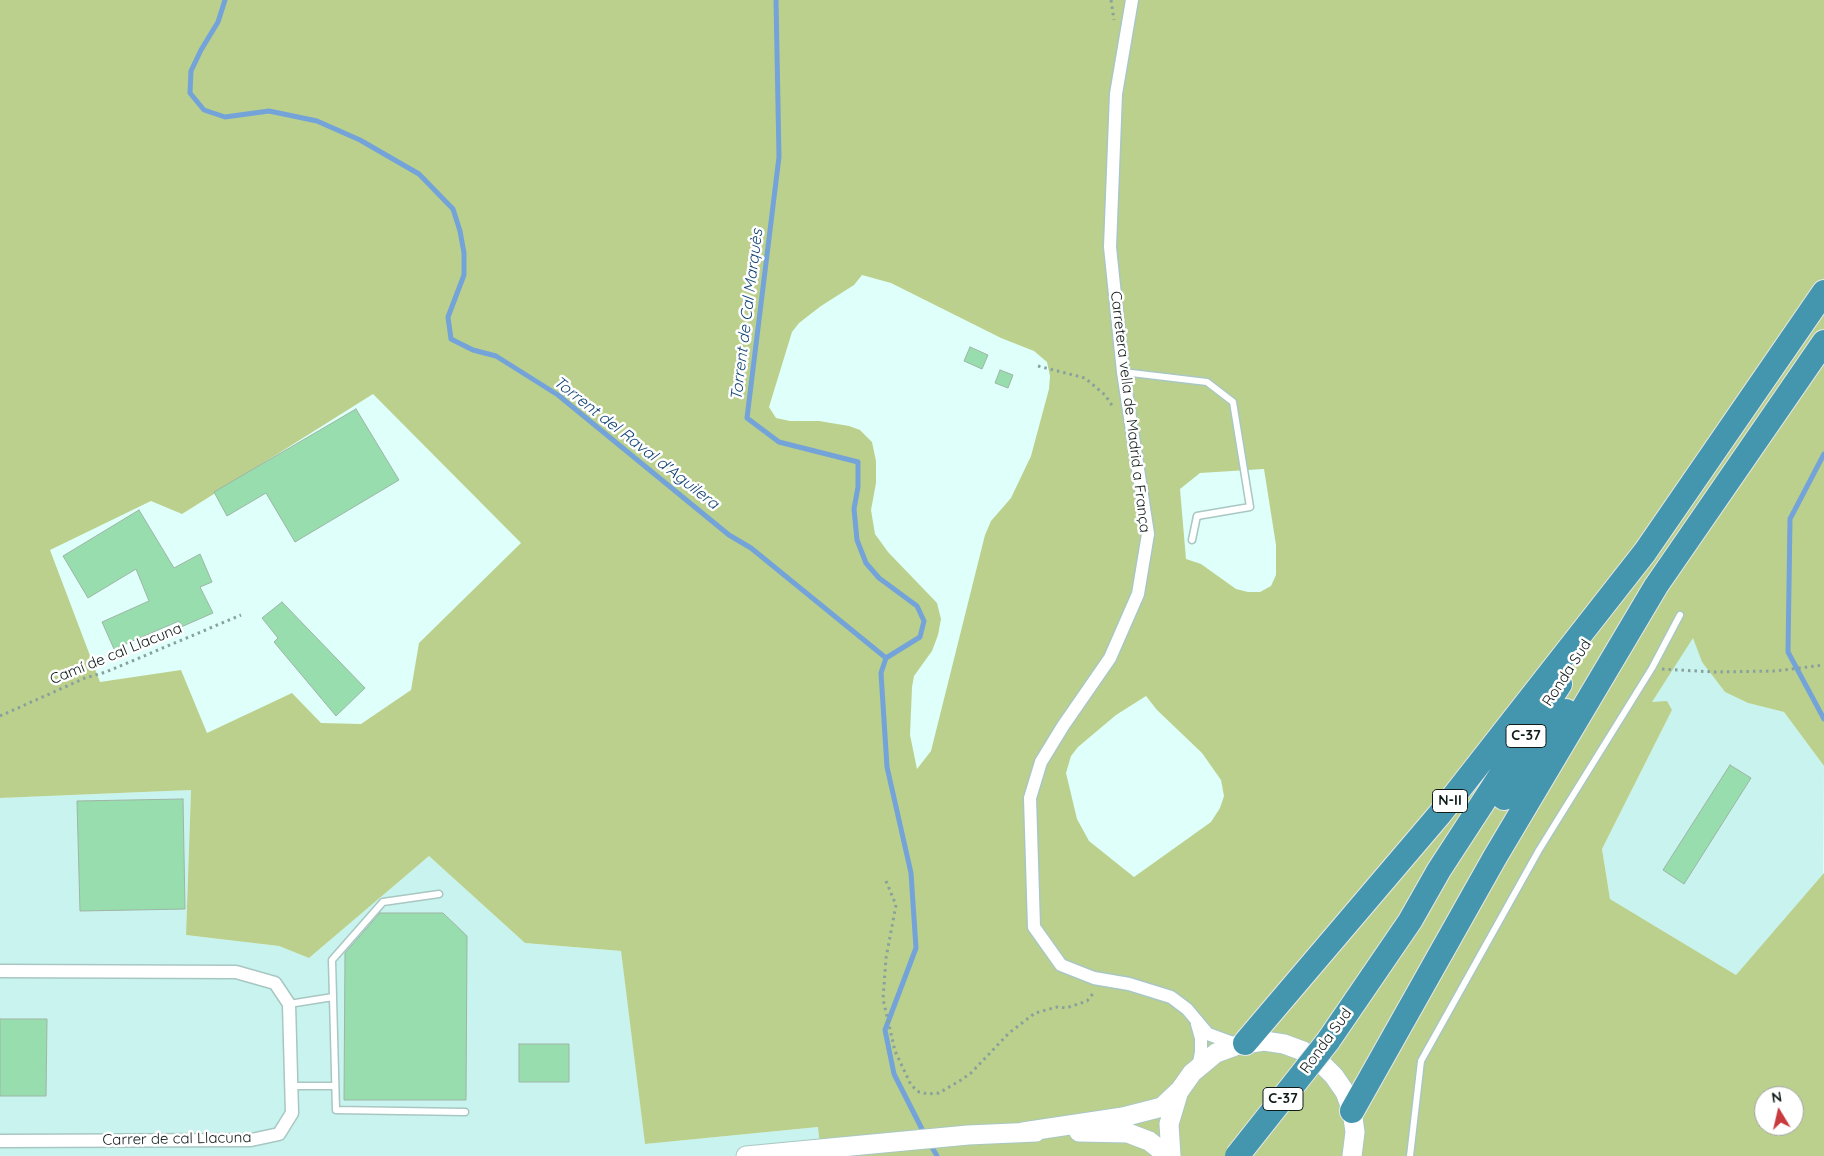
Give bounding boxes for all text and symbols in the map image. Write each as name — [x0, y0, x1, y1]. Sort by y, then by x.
water label: Torrent de Cal Marquès — [727, 228, 767, 402]
street label: Carretera vella de Madrid a França — [1106, 290, 1154, 534]
water label: Torrent del Raval d'Aguilera — [550, 372, 722, 514]
street label: Camí de cal Llacuna — [47, 619, 185, 689]
street label: Ronda Sud — [1539, 636, 1595, 710]
road number: C-37 — [1506, 724, 1546, 748]
road number: N-II — [1432, 789, 1468, 812]
street label: Ronda Sud — [1296, 1005, 1356, 1077]
north arrow — [1754, 1086, 1804, 1136]
text: N — [1770, 1087, 1783, 1107]
road number: C-37 — [1263, 1088, 1303, 1110]
street label: Carrer de cal Llacuna — [102, 1129, 252, 1149]

